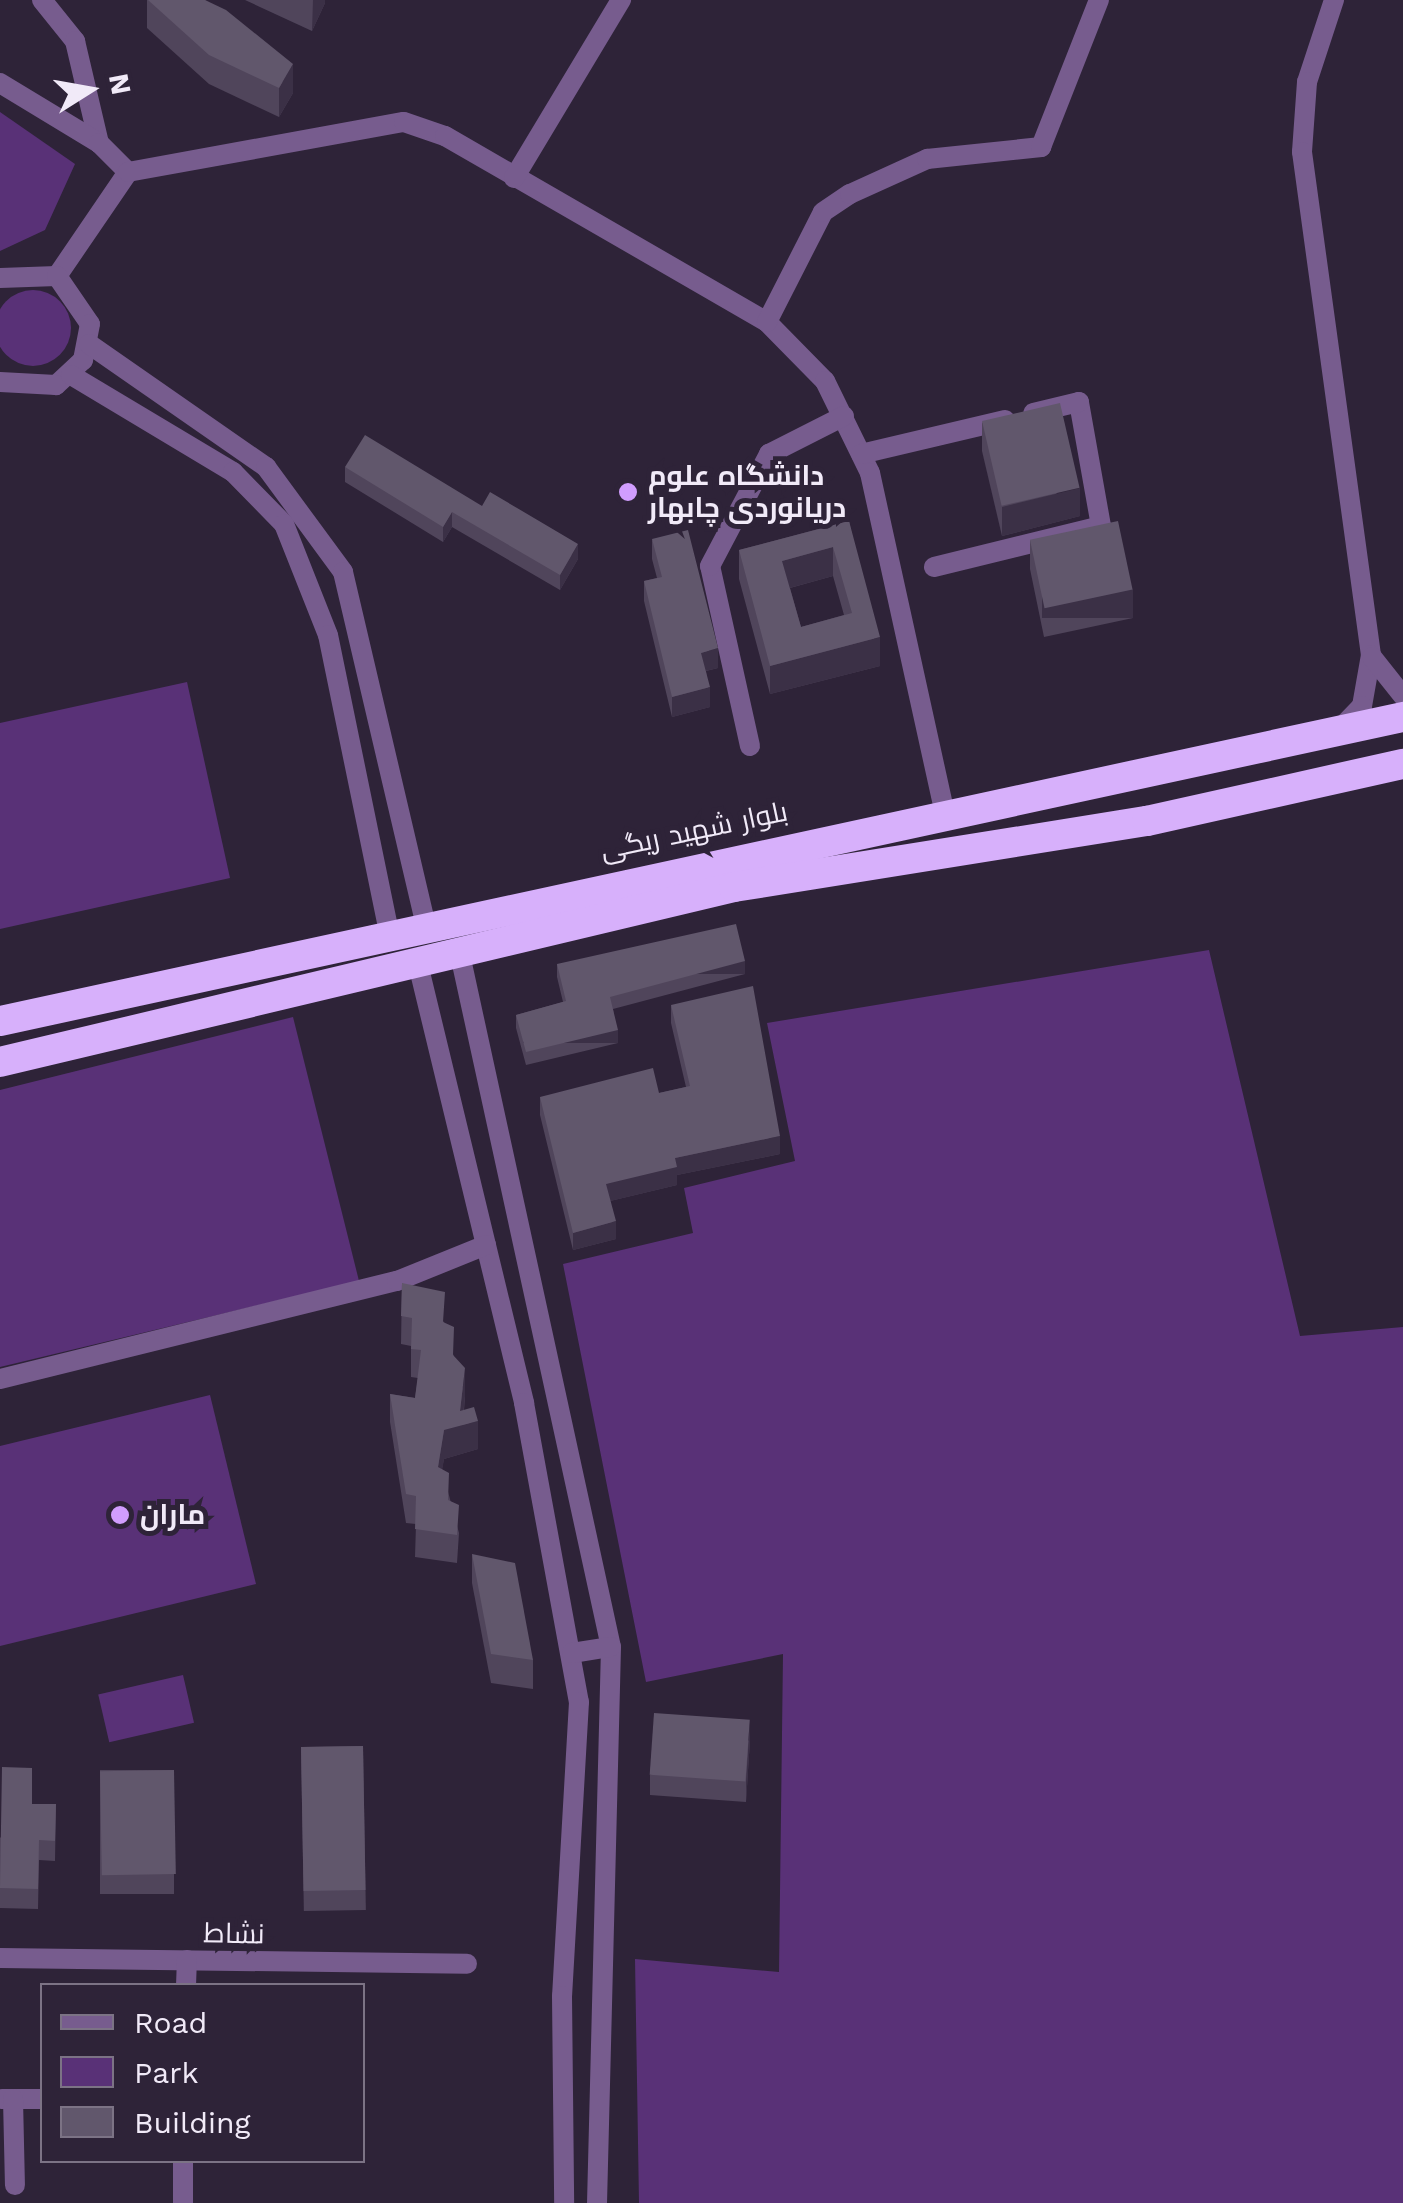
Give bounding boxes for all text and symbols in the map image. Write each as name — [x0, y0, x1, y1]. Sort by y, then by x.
north arrow — [40, 40, 140, 140]
text: N — [102, 71, 138, 98]
place label: دانشگاه علوم دریانوردی چابهار — [648, 459, 846, 525]
marker: دانشگاه علوم دریانوردی چابهار — [617, 481, 639, 503]
street label: بلوار شهید ریگی — [597, 795, 791, 867]
place label: ماران — [140, 1498, 205, 1532]
marker: ماران — [109, 1504, 131, 1526]
street label: نشاط — [203, 1917, 265, 1951]
legend — [40, 1983, 365, 2163]
text: Road — [134, 2005, 207, 2040]
text: Park — [134, 2055, 199, 2090]
text: Building — [134, 2105, 251, 2140]

